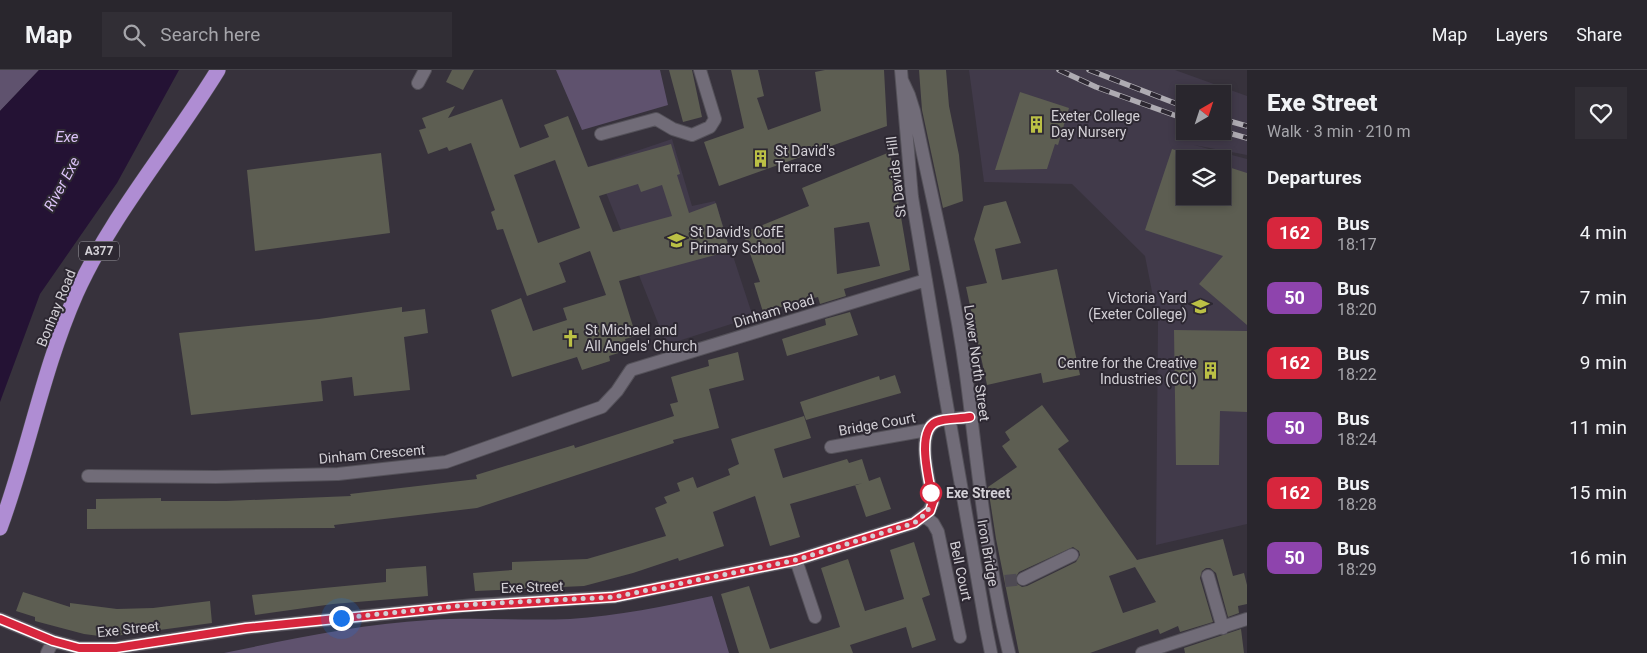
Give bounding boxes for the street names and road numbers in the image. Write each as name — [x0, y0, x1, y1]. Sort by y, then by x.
street label: St Davids Hill — [883, 135, 909, 219]
road number: A377 — [79, 242, 119, 260]
street label: Bonhay Road — [33, 267, 79, 349]
street label: Dinham Road — [732, 291, 816, 331]
street label: Lower North Street — [961, 304, 993, 423]
street label: Bridge Court — [837, 409, 917, 439]
street label: Dinham Crescent — [318, 441, 426, 467]
street label: Iron Bridge — [974, 518, 1002, 588]
street label: Bell Court — [947, 540, 975, 603]
street label: Exe Street — [500, 578, 564, 596]
street label: Exe Street — [96, 618, 160, 640]

